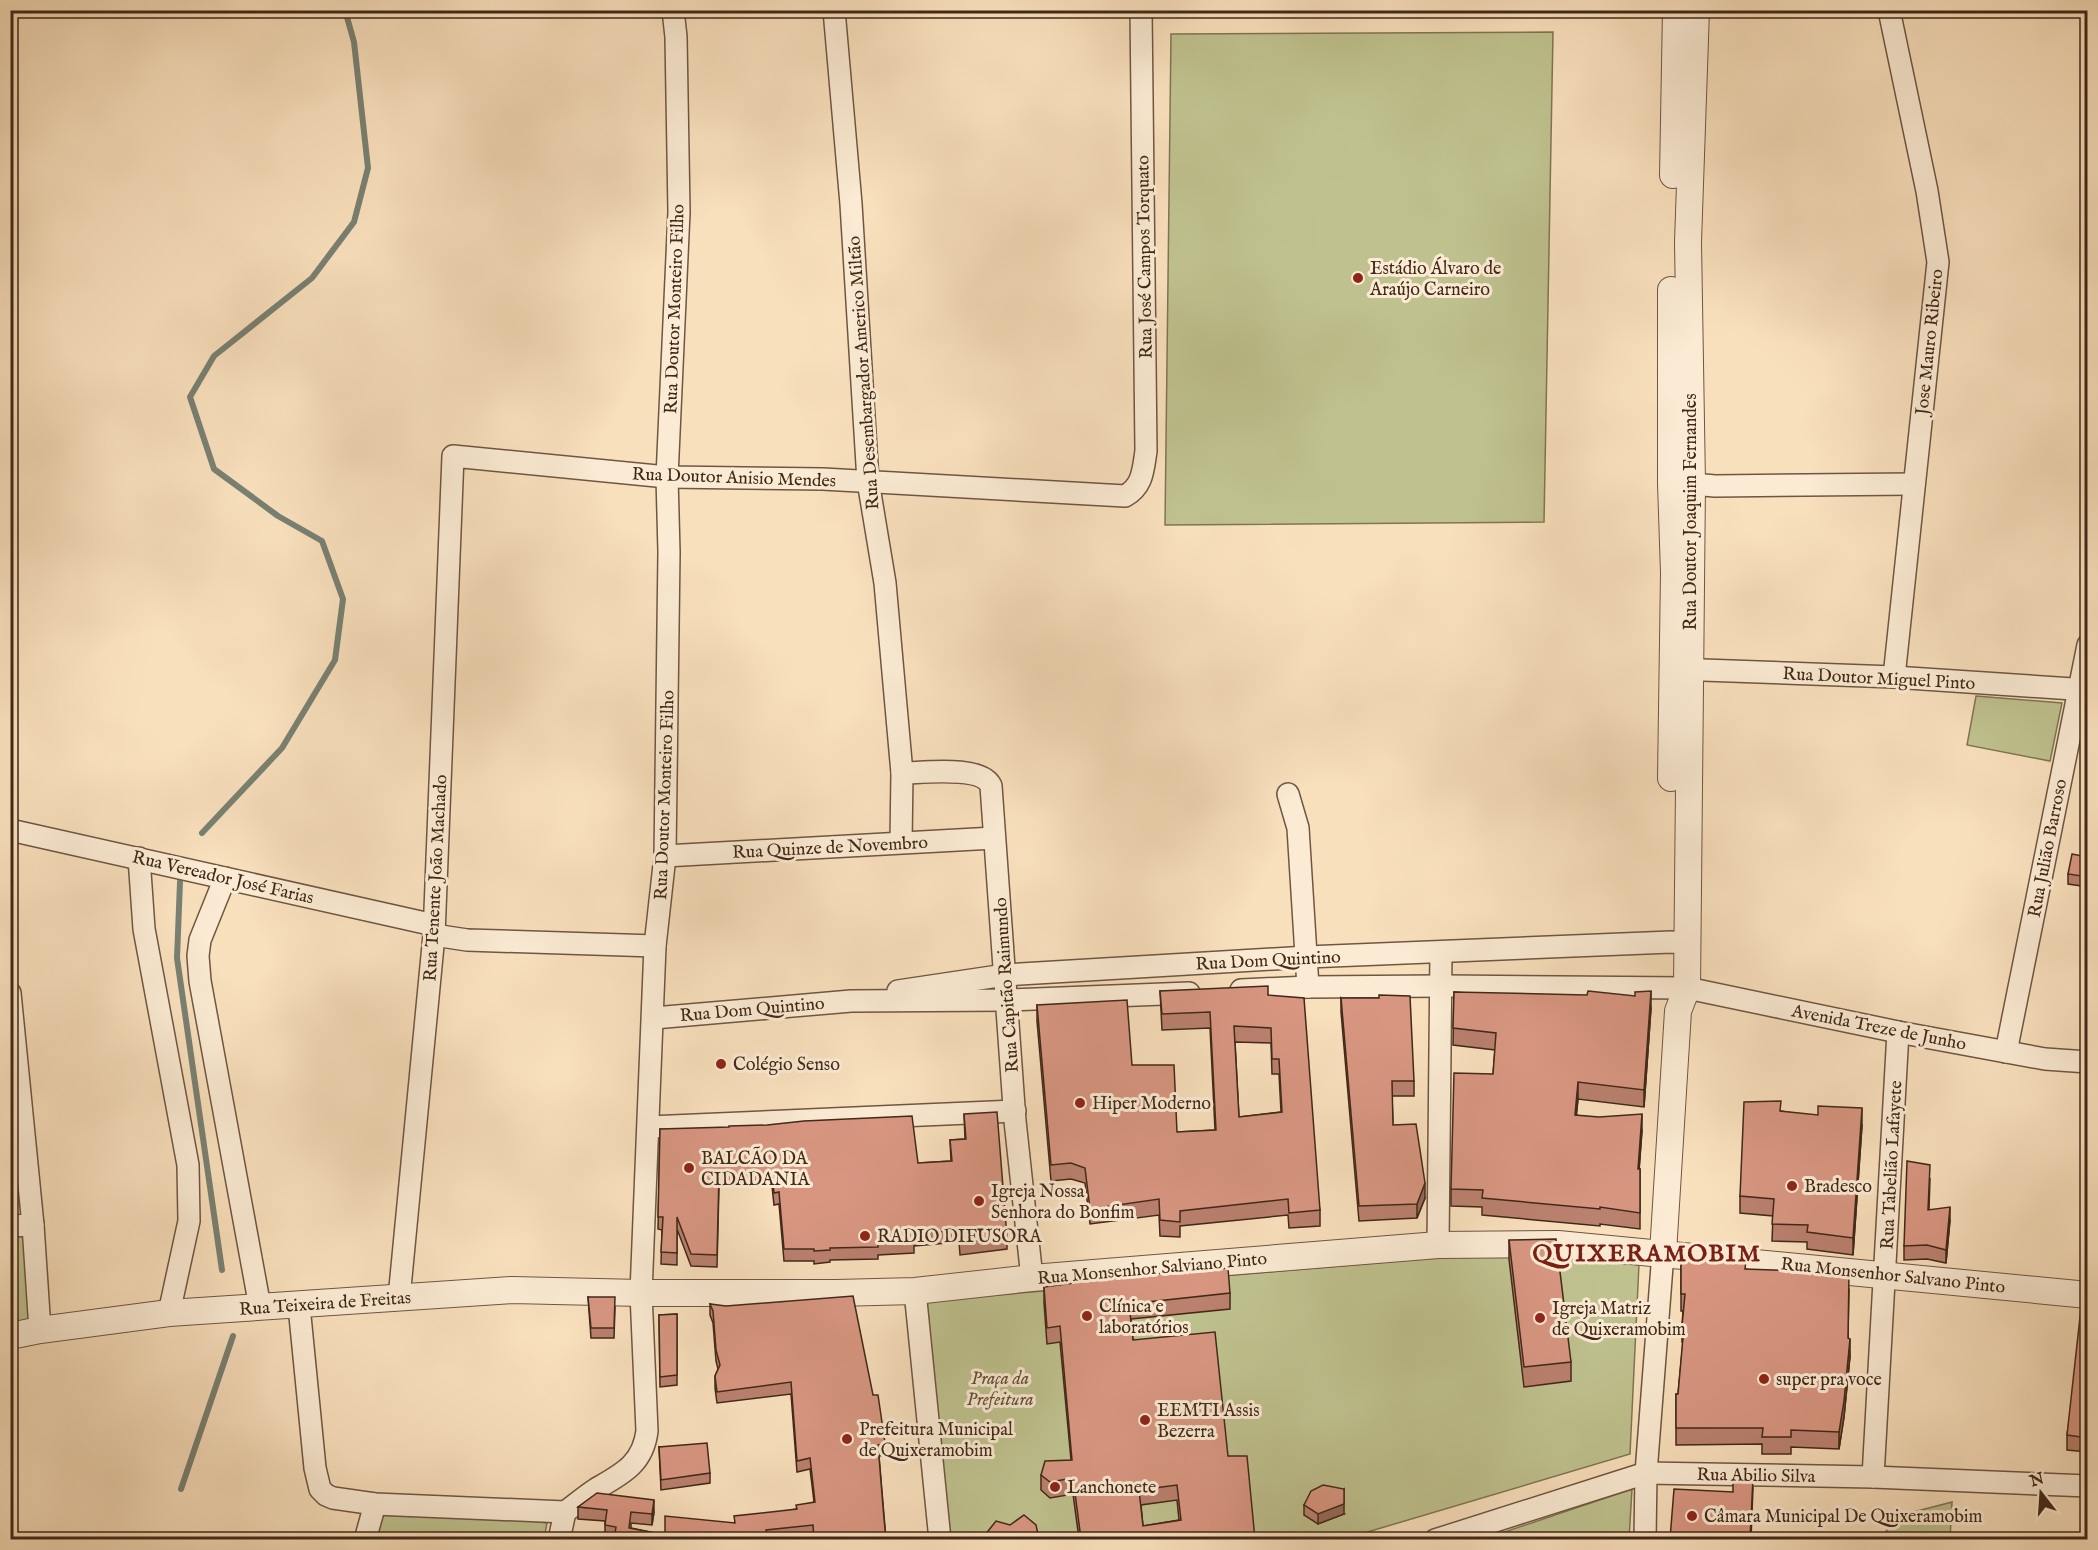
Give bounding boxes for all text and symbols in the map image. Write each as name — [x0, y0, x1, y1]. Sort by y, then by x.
street label: Rua José Campos Torquato — [1132, 155, 1159, 359]
street label: Rua Doutor Monteiro Filho — [660, 203, 691, 414]
street label: Rua Desembargador Americo Miltão — [843, 235, 886, 511]
place label: Estádio Álvaro de Araújo Carneiro — [1369, 256, 1501, 302]
street label: Jose Mauro Ribeiro — [1911, 268, 1950, 418]
marker: Estádio Álvaro de Araújo Carneiro — [1351, 271, 1365, 285]
street label: Rua Doutor Joaquim Fernandes — [1680, 394, 1703, 630]
street label: Rua Doutor Anisio Mendes — [631, 463, 837, 494]
street label: Rua Doutor Miguel Pinto — [1782, 663, 1976, 696]
street label: Rua Doutor Monteiro Filho — [650, 689, 681, 900]
street label: Rua Tenente João Machado — [420, 774, 453, 982]
street label: Rua Julião Barroso — [2024, 777, 2073, 920]
street label: Rua Quinze de Novembro — [732, 832, 929, 865]
street label: Rua Vereador José Farias — [130, 846, 316, 911]
street label: Rua Capitão Raimundo — [990, 896, 1025, 1073]
street label: Rua Dom Quintino — [1195, 946, 1342, 977]
street label: Rua Dom Quintino — [679, 993, 826, 1028]
street label: Avenida Treze de Junho — [1788, 1000, 1968, 1057]
place label: Colégio Senso — [733, 1054, 840, 1077]
marker: Colégio Senso — [714, 1057, 728, 1071]
street label: Rua Tabelião Lafayete — [1877, 1080, 1908, 1250]
place label: Hiper Moderno — [1092, 1093, 1211, 1116]
marker: Hiper Moderno — [1073, 1096, 1087, 1110]
place label: BALCÃO DA CIDADANIA — [701, 1146, 810, 1192]
marker: BALCÃO DA CIDADANIA — [682, 1161, 696, 1175]
place label: Bradesco — [1804, 1176, 1872, 1199]
marker: Bradesco — [1785, 1179, 1799, 1193]
place label: Igreja Nossa Senhora do Bonfim — [991, 1181, 1134, 1225]
marker: Igreja Nossa Senhora do Bonfim — [972, 1194, 986, 1208]
place label: RADIO DIFUSORA — [877, 1226, 1043, 1249]
marker: RADIO DIFUSORA — [858, 1229, 872, 1243]
district label: QUIXERAMOBIM — [1533, 1239, 1762, 1270]
street label: Rua Monsenhor Salviano Pinto — [1036, 1248, 1268, 1291]
street label: Rua Monsenhor Salvano Pinto — [1779, 1253, 2007, 1300]
street label: Rua Teixeira de Freitas — [238, 1287, 412, 1322]
place label: Clínica e laboratórios — [1099, 1296, 1189, 1340]
place label: Igreja Matriz de Quixeramobim — [1552, 1298, 1686, 1342]
marker: Clínica e laboratórios — [1080, 1309, 1094, 1323]
marker: Igreja Matriz de Quixeramobim — [1533, 1311, 1547, 1325]
park label: Praça da Prefeitura — [967, 1368, 1034, 1412]
place label: super pra voce — [1776, 1369, 1882, 1392]
marker: super pra voce — [1757, 1372, 1771, 1386]
place label: EEMTI Assis Bezerra — [1157, 1400, 1260, 1444]
marker: EEMTI Assis Bezerra — [1138, 1413, 1152, 1427]
place label: Prefeitura Municipal de Quixeramobim — [859, 1419, 1013, 1463]
marker: Prefeitura Municipal de Quixeramobim — [840, 1432, 854, 1446]
north arrow — [2011, 1463, 2071, 1523]
street label: Rua Abilio Silva — [1696, 1464, 1816, 1489]
text: N — [2027, 1469, 2047, 1492]
place label: Lanchonete — [1067, 1477, 1156, 1500]
marker: Lanchonete — [1048, 1480, 1062, 1494]
place label: Câmara Municipal De Quixeramobim — [1704, 1506, 1983, 1529]
marker: Câmara Municipal De Quixeramobim — [1685, 1509, 1699, 1523]

